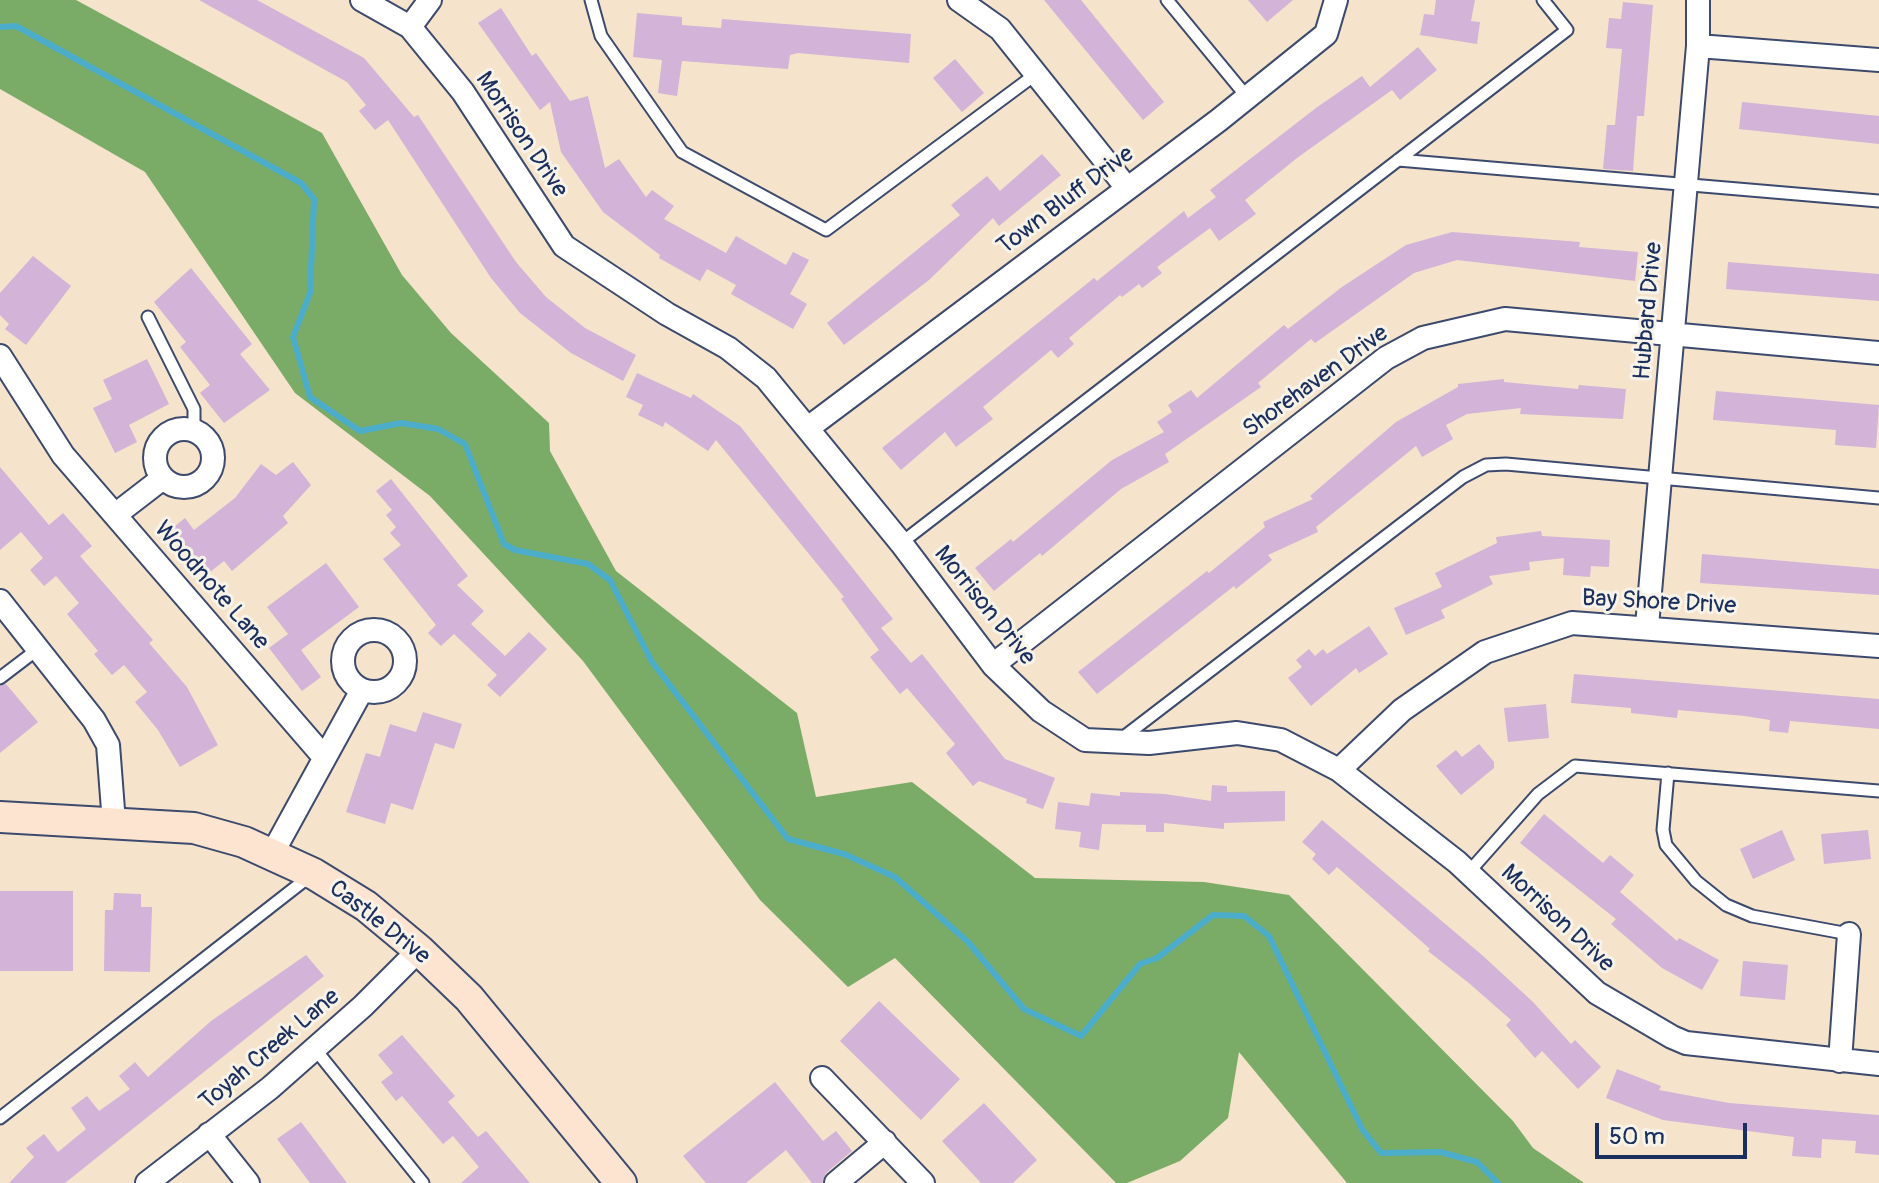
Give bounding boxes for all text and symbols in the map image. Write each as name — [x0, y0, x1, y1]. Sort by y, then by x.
street label: Morrison Drive — [469, 67, 573, 203]
street label: Town Bluff Drive — [992, 140, 1140, 262]
street label: Hubbard Drive — [1629, 241, 1669, 381]
street label: Shorehaven Drive — [1238, 320, 1394, 444]
street label: Woodnote Lane — [147, 516, 275, 656]
street label: Morrison Drive — [927, 541, 1041, 671]
street label: Bay Shore Drive — [1581, 585, 1737, 621]
street label: Morrison Drive — [1494, 859, 1620, 979]
street label: Castle Drive — [323, 875, 435, 971]
street label: Toyah Creek Lane — [194, 983, 346, 1117]
scale bar — [1599, 1107, 1751, 1157]
text: 50 m — [1609, 1122, 1665, 1151]

